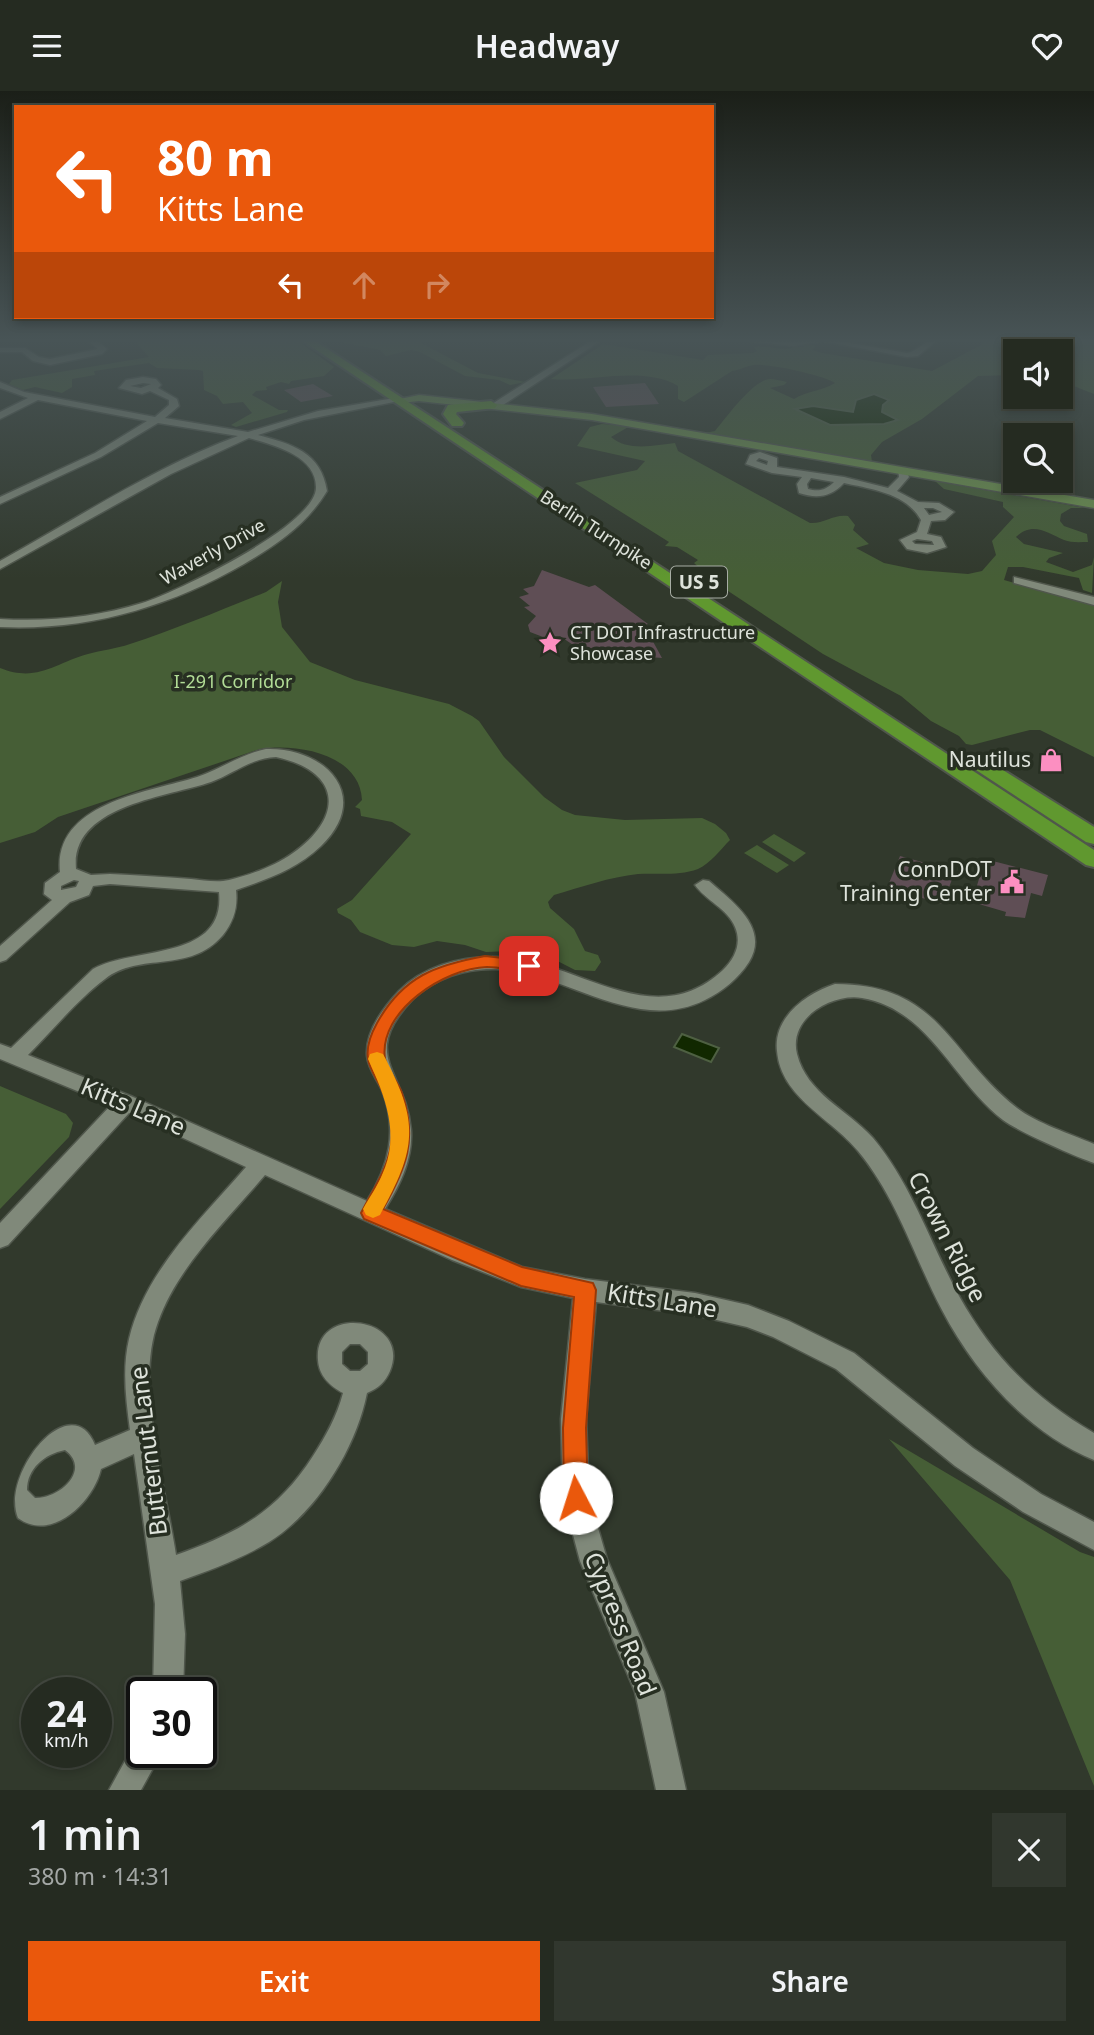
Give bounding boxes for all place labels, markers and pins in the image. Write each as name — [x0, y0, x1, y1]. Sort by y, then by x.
place label: CT DOT Infrastructure Showcase — [570, 620, 755, 665]
place icon: CT DOT Infrastructure Showcase — [536, 629, 564, 657]
place label: Nautilus — [949, 745, 1031, 773]
shop icon: Nautilus — [1037, 746, 1065, 774]
place label: ConnDOT Training Center — [840, 855, 992, 907]
public building icon: ConnDOT Training Center — [998, 868, 1026, 896]
pin — [499, 936, 559, 996]

